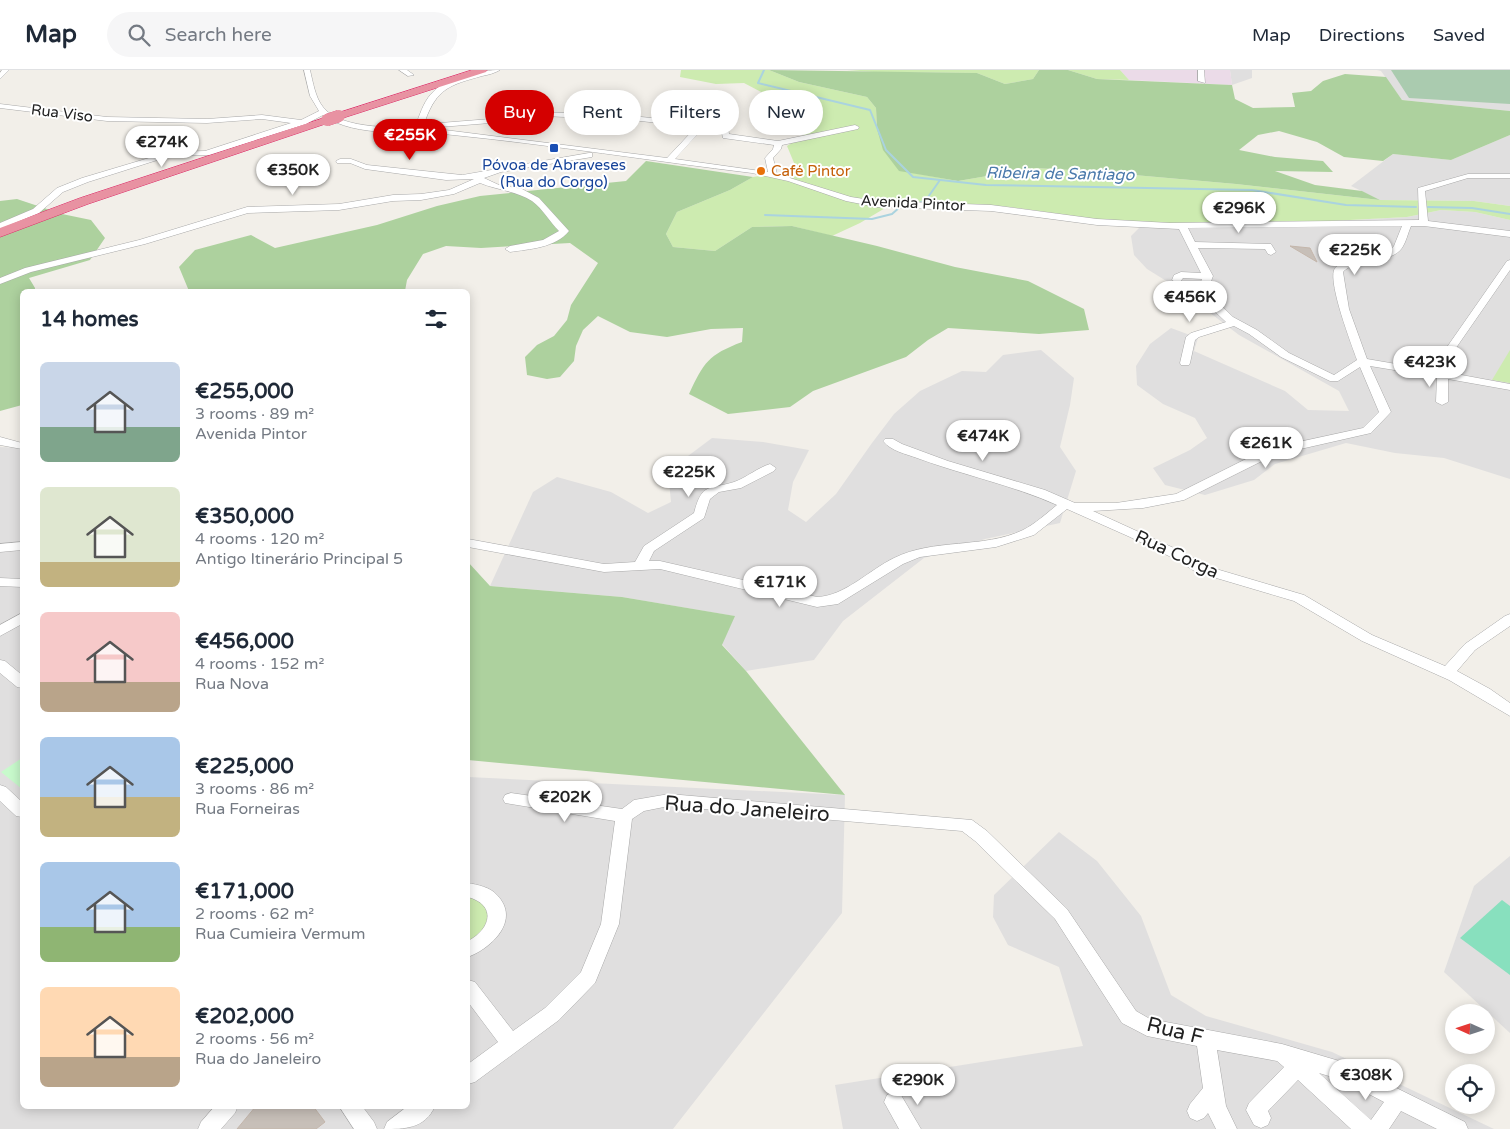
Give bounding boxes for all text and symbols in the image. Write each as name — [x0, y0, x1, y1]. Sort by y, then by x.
search box — [107, 12, 457, 57]
text: Map — [25, 20, 77, 49]
icon: search — [125, 21, 153, 49]
text: Search here — [165, 24, 272, 46]
text: Map — [1252, 24, 1291, 46]
text: Directions — [1319, 24, 1405, 46]
text: Saved — [1433, 24, 1485, 46]
chip: Buy — [485, 90, 554, 135]
chip: Rent — [564, 90, 641, 135]
chip: Filters — [651, 90, 739, 135]
chip: New — [749, 90, 823, 135]
street label: Rua Viso — [30, 100, 94, 126]
pin: €255K — [375, 118, 445, 161]
text: €255K — [384, 125, 436, 145]
pin: €274K — [127, 126, 197, 168]
text: €274K — [136, 132, 188, 152]
marker: Póvoa de Abraveses (Rua do Corgo) — [548, 142, 560, 154]
pin: €350K — [258, 154, 328, 196]
place label: Póvoa de Abraveses (Rua do Corgo) — [482, 156, 626, 191]
text: €350K — [267, 160, 319, 180]
place label: Café Pintor — [771, 162, 851, 180]
water label: Ribeira de Santiago — [986, 163, 1136, 185]
marker: Café Pintor — [755, 165, 767, 177]
street label: Avenida Pintor — [860, 191, 966, 215]
pin: €296K — [1204, 191, 1274, 234]
text: €296K — [1213, 198, 1265, 218]
pin: €225K — [1320, 234, 1390, 276]
text: €225K — [1329, 240, 1381, 260]
pin: €456K — [1155, 280, 1225, 323]
text: €456K — [1164, 287, 1216, 307]
icon: filters — [422, 305, 450, 333]
text: 14 homes — [40, 307, 139, 332]
pin: €423K — [1395, 346, 1465, 388]
text: €423K — [1404, 352, 1456, 372]
text: €255,000 — [195, 379, 294, 404]
icon: home — [80, 382, 140, 442]
text: 3 rooms · 89 m² — [195, 404, 314, 424]
pin: €474K — [948, 420, 1018, 462]
text: Avenida Pintor — [195, 424, 307, 444]
text: €474K — [957, 426, 1009, 446]
pin: €261K — [1231, 426, 1301, 469]
text: €261K — [1240, 433, 1292, 453]
pin: €225K — [654, 456, 724, 498]
text: €225K — [663, 462, 715, 482]
text: €350,000 — [195, 504, 294, 529]
icon: home — [80, 507, 140, 567]
street label: Rua Corga — [1132, 525, 1222, 583]
text: 4 rooms · 120 m² — [195, 529, 324, 549]
text: Antigo Itinerário Principal 5 — [195, 549, 403, 569]
pin: €171K — [745, 566, 815, 608]
text: €171K — [754, 572, 806, 592]
text: €456,000 — [195, 629, 294, 654]
icon: home — [80, 632, 140, 692]
text: 4 rooms · 152 m² — [195, 654, 324, 674]
text: Rua Nova — [195, 674, 269, 694]
text: €225,000 — [195, 754, 294, 779]
icon: home — [80, 757, 140, 817]
text: 3 rooms · 86 m² — [195, 779, 314, 799]
pin: €202K — [530, 780, 600, 823]
text: €202K — [539, 787, 591, 807]
street label: Rua do Janeleiro — [664, 791, 830, 827]
text: Rua Forneiras — [195, 799, 300, 819]
text: €171,000 — [195, 879, 294, 904]
icon: home — [80, 882, 140, 942]
text: 2 rooms · 62 m² — [195, 904, 314, 924]
text: Rua Cumieira Vermum — [195, 924, 365, 944]
text: €202,000 — [195, 1004, 294, 1029]
north arrow — [1445, 1004, 1495, 1054]
map controls — [1445, 1004, 1495, 1114]
icon: home — [80, 1007, 140, 1067]
street label: Rua F — [1144, 1012, 1206, 1050]
text: 2 rooms · 56 m² — [195, 1029, 314, 1049]
text: Rua do Janeleiro — [195, 1049, 321, 1069]
pin: €308K — [1331, 1058, 1401, 1101]
pin: €290K — [883, 1064, 953, 1106]
button: locate — [1445, 1064, 1495, 1114]
text: €308K — [1340, 1065, 1392, 1085]
text: €290K — [892, 1070, 944, 1090]

